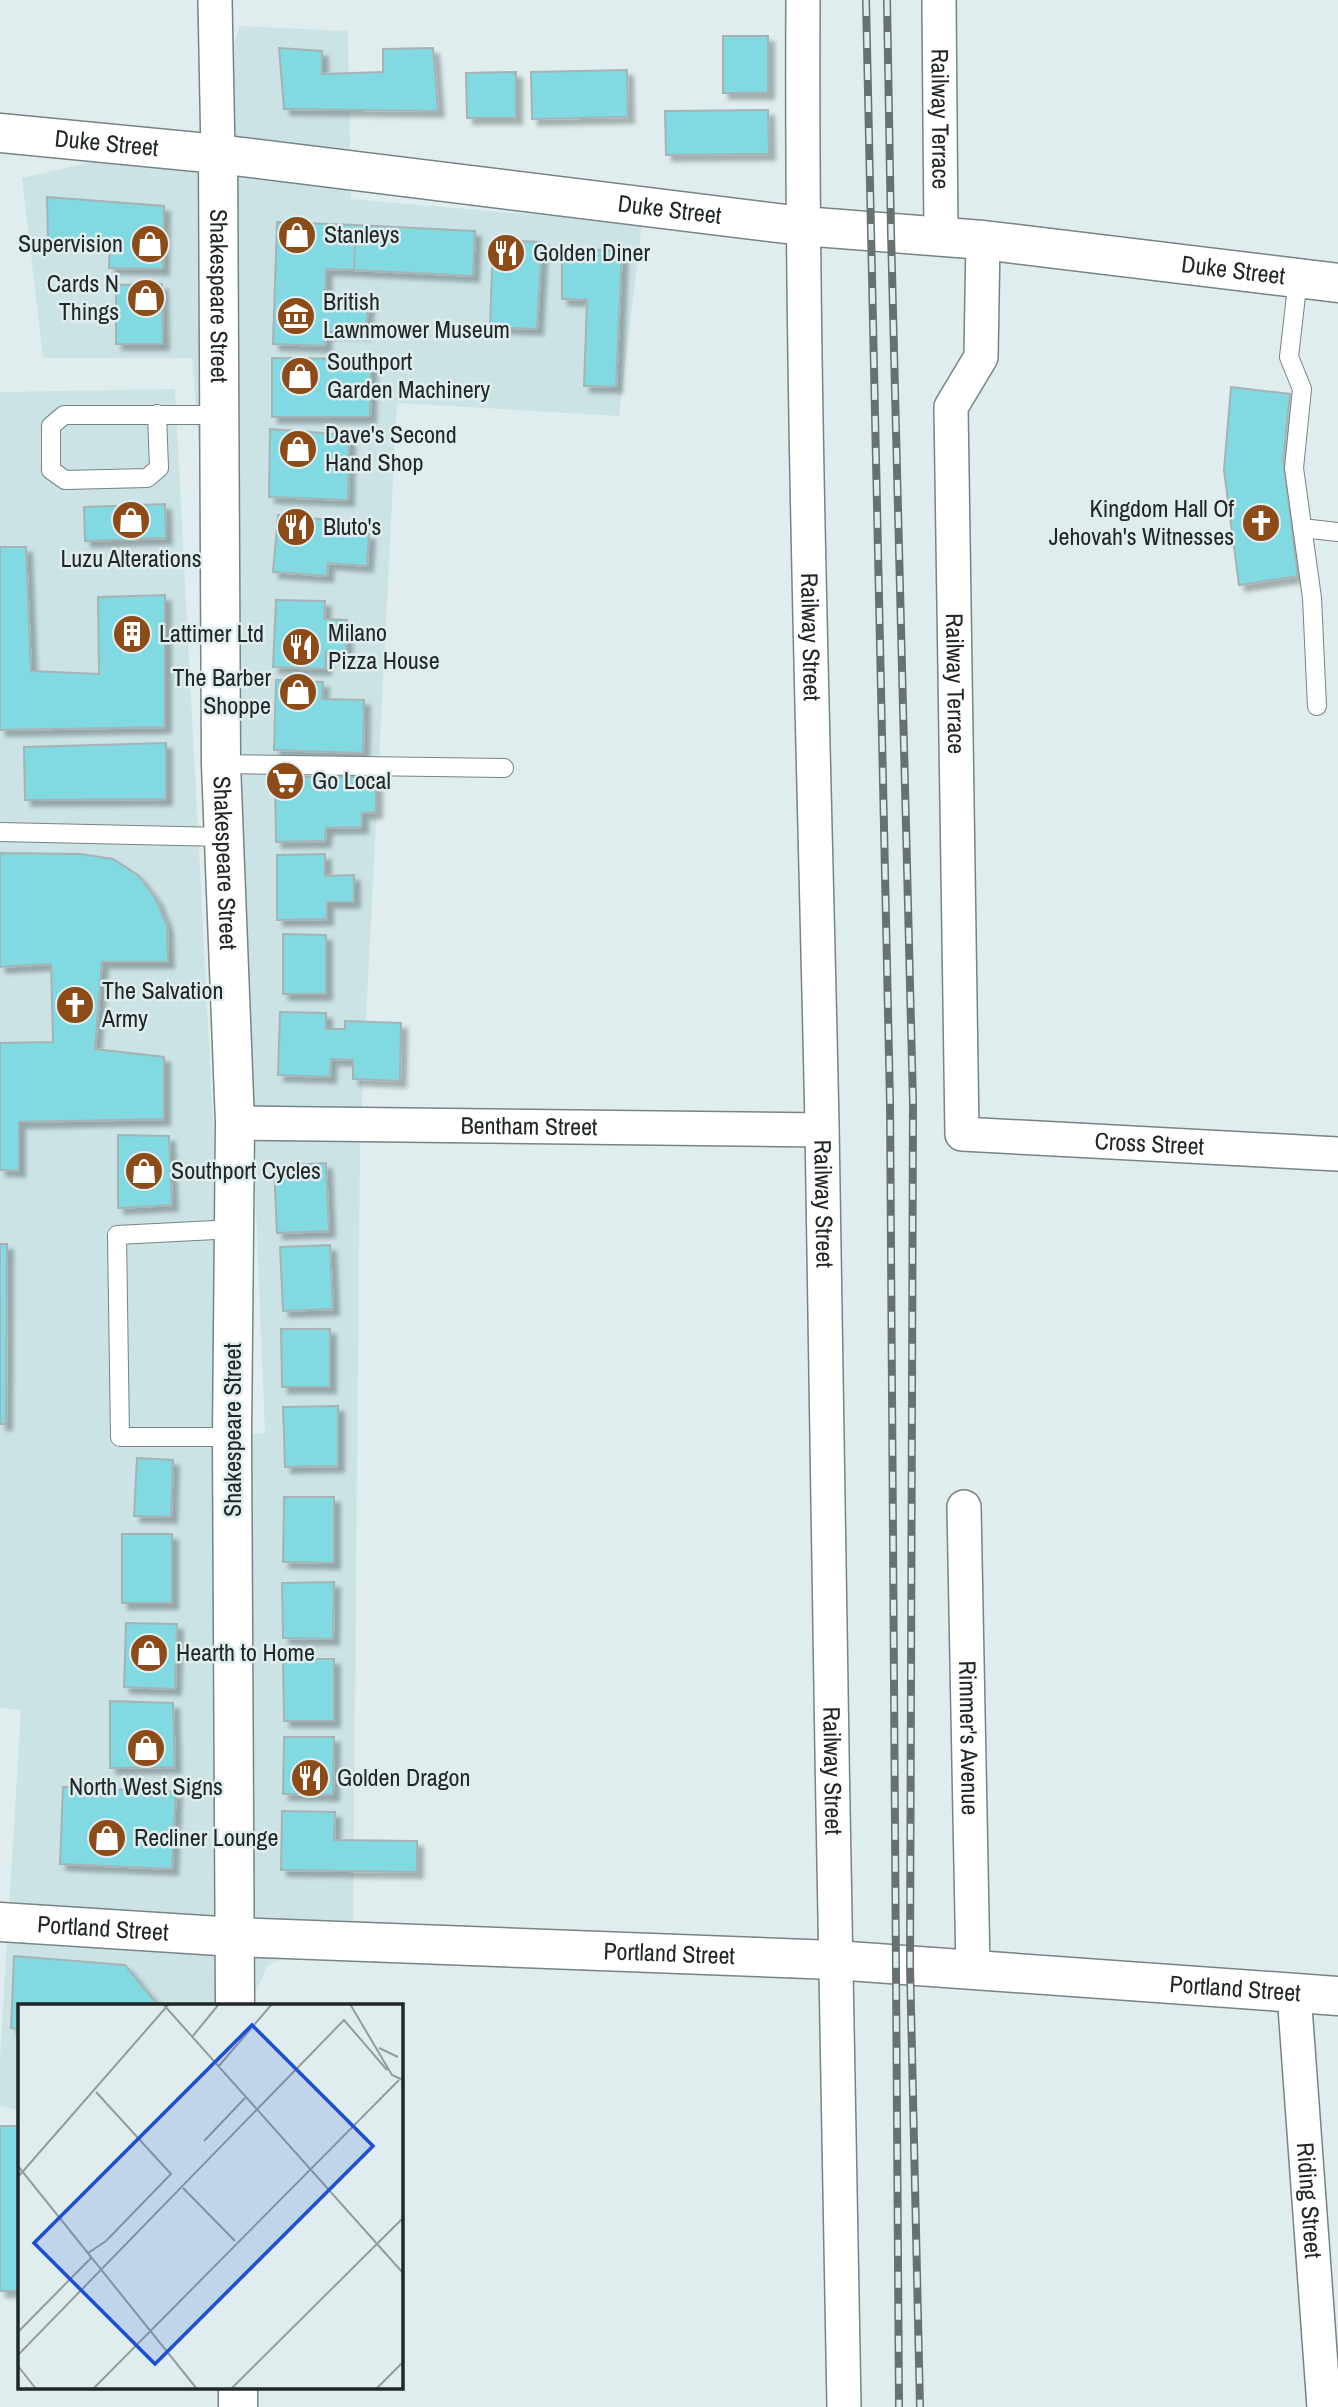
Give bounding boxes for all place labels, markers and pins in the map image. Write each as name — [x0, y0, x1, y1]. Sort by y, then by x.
shop icon: Stanleys — [276, 214, 318, 256]
place label: Stanleys — [324, 218, 399, 250]
shop icon: Supervision — [129, 223, 171, 265]
place label: Supervision — [18, 227, 123, 259]
restaurant icon: Golden Diner — [485, 232, 527, 274]
place label: Golden Diner — [533, 236, 650, 268]
place label: Cards N Things — [47, 267, 119, 327]
shop icon: Cards N Things — [125, 277, 167, 319]
place label: British Lawnmower Museum — [323, 285, 510, 345]
museum icon: British Lawnmower Museum — [275, 295, 317, 337]
place label: Southport Garden Machinery — [327, 345, 490, 405]
shop icon: Southport Garden Machinery — [279, 355, 321, 397]
place label: Dave's Second Hand Shop — [325, 418, 457, 478]
shop icon: Dave's Second Hand Shop — [277, 428, 319, 470]
place label: Kingdom Hall Of Jehovah's Witnesses — [1049, 492, 1235, 552]
shop icon: Luzu Alterations — [110, 499, 152, 541]
church icon: Kingdom Hall Of Jehovah's Witnesses — [1240, 502, 1282, 544]
restaurant icon: Bluto's — [275, 506, 317, 548]
place label: Bluto's — [323, 510, 381, 542]
place label: Luzu Alterations — [60, 542, 202, 574]
building icon: Lattimer Ltd — [111, 613, 153, 655]
place label: Milano Pizza House — [328, 616, 440, 676]
place label: Lattimer Ltd — [159, 617, 264, 649]
restaurant icon: Milano Pizza House — [280, 626, 322, 668]
place label: The Barber Shoppe — [173, 661, 271, 721]
shop icon: The Barber Shoppe — [277, 671, 319, 713]
supermarket icon: Go Local — [264, 760, 306, 802]
place label: Go Local — [312, 764, 391, 796]
place label: The Salvation Army — [101, 974, 223, 1034]
church icon: The Salvation Army — [54, 984, 96, 1026]
shop icon: Southport Cycles — [123, 1150, 165, 1192]
place label: Southport Cycles — [171, 1154, 321, 1186]
shop icon: Hearth to Home — [128, 1632, 170, 1674]
place label: Hearth to Home — [176, 1636, 315, 1668]
shop icon: North West Signs — [125, 1727, 167, 1769]
restaurant icon: Golden Dragon — [289, 1757, 331, 1799]
place label: Golden Dragon — [337, 1761, 470, 1793]
place label: North West Signs — [69, 1770, 223, 1802]
shop icon: Recliner Lounge — [86, 1817, 128, 1859]
place label: Recliner Lounge — [134, 1821, 278, 1853]

